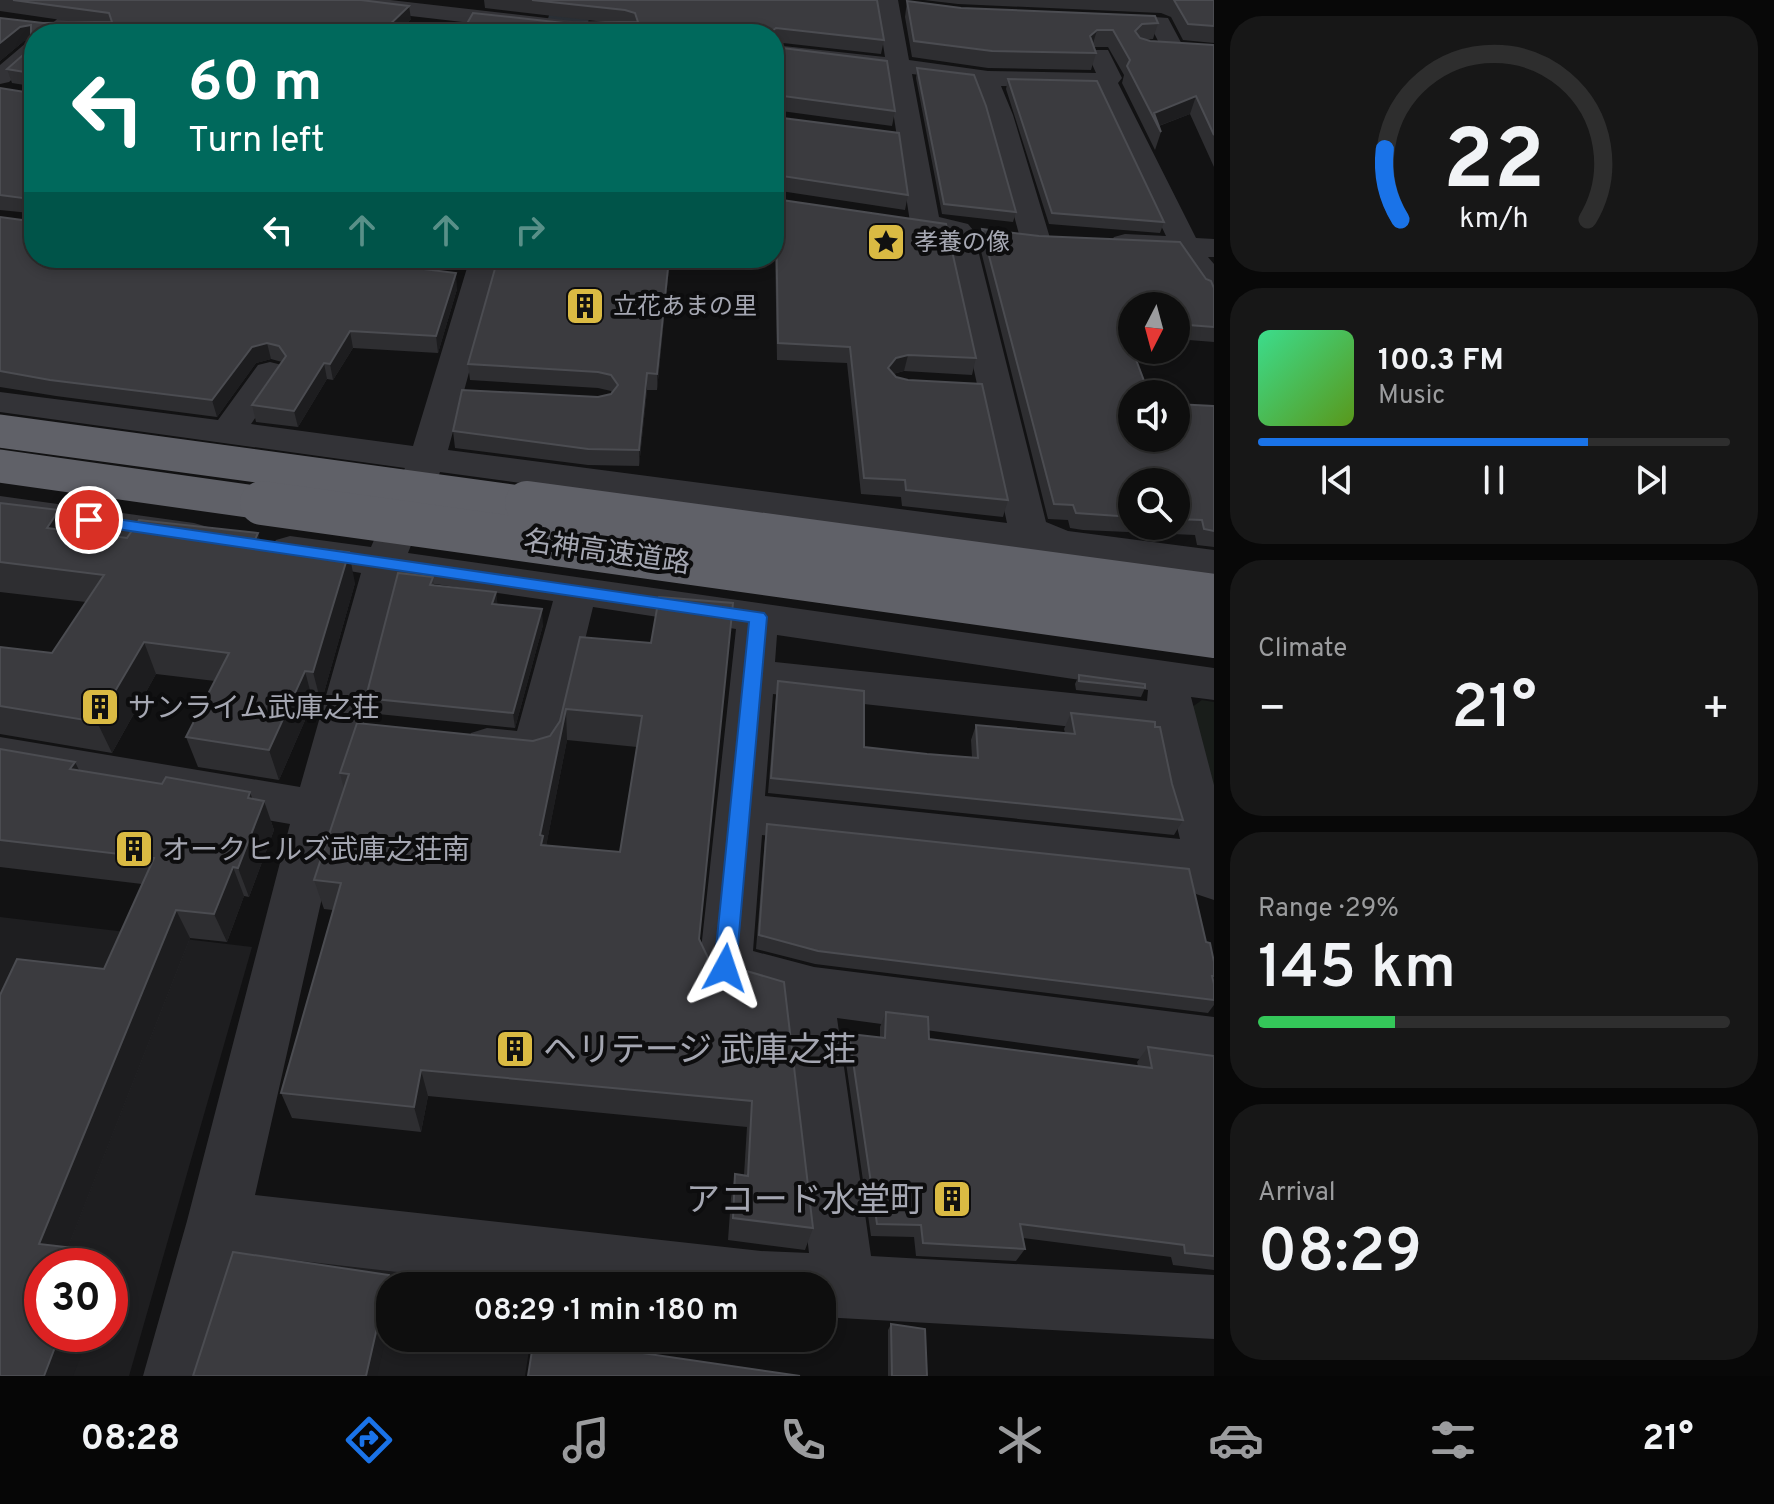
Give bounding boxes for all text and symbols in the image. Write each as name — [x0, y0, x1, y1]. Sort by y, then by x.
text: 60 m — [188, 50, 322, 120]
icon: left — [56, 56, 160, 160]
text: 22 — [1443, 113, 1545, 218]
text: Turn left — [188, 119, 325, 165]
text: km/h — [1459, 202, 1529, 238]
icon: left — [256, 208, 300, 252]
icon: ahead — [340, 208, 384, 252]
icon: ahead — [424, 208, 468, 252]
icon: right — [508, 208, 552, 252]
place icon: 孝養の像 — [865, 221, 907, 263]
place label: 孝養の像 — [914, 229, 1010, 259]
building icon: 立花あまの里 — [564, 285, 606, 327]
north arrow — [1118, 292, 1190, 364]
map controls — [1118, 292, 1190, 540]
place label: 立花あまの里 — [613, 293, 757, 323]
text: 100.3 FM — [1378, 343, 1504, 380]
button: sound — [1118, 380, 1190, 452]
text: Music — [1378, 380, 1445, 413]
icon: previous — [1315, 458, 1359, 502]
icon: pause — [1472, 458, 1516, 502]
icon: next — [1629, 458, 1673, 502]
button: search — [1118, 468, 1190, 540]
pin — [55, 486, 123, 554]
icon: arrive — [67, 498, 111, 542]
street label: 名神高速道路 — [521, 524, 692, 583]
text: Climate — [1258, 633, 1347, 666]
text: 21° — [1452, 673, 1537, 749]
text: − — [1258, 683, 1286, 739]
text: + — [1702, 683, 1730, 739]
building icon: サンライム武庫之荘 — [79, 686, 121, 728]
place label: サンライム武庫之荘 — [128, 692, 379, 728]
building icon: オークヒルズ武庫之荘南 — [113, 828, 155, 870]
place label: オークヒルズ武庫之荘南 — [162, 834, 470, 870]
text: Range · 29% — [1258, 893, 1399, 926]
position arrow — [683, 926, 767, 1010]
text: 145 km — [1258, 933, 1456, 1009]
building icon: ヘリテージ 武庫之荘 — [494, 1028, 536, 1070]
place label: ヘリテージ 武庫之荘 — [543, 1031, 856, 1074]
text: Arrival — [1258, 1177, 1336, 1210]
building icon: アコード水堂町 — [931, 1178, 973, 1220]
place label: アコード水堂町 — [686, 1181, 924, 1224]
text: 08:29 — [1258, 1217, 1422, 1293]
speed limit sign: 30 — [24, 1248, 128, 1352]
text: 08:29 · 1 min · 180 m — [473, 1293, 739, 1330]
icon: directions — [341, 1412, 397, 1468]
icon: music — [558, 1412, 614, 1468]
icon: phone — [775, 1412, 831, 1468]
icon: climate — [992, 1412, 1048, 1468]
icon: car — [1208, 1412, 1264, 1468]
icon: filters — [1425, 1412, 1481, 1468]
text: 08:28 — [80, 1417, 180, 1463]
text: 21° — [1642, 1417, 1694, 1463]

